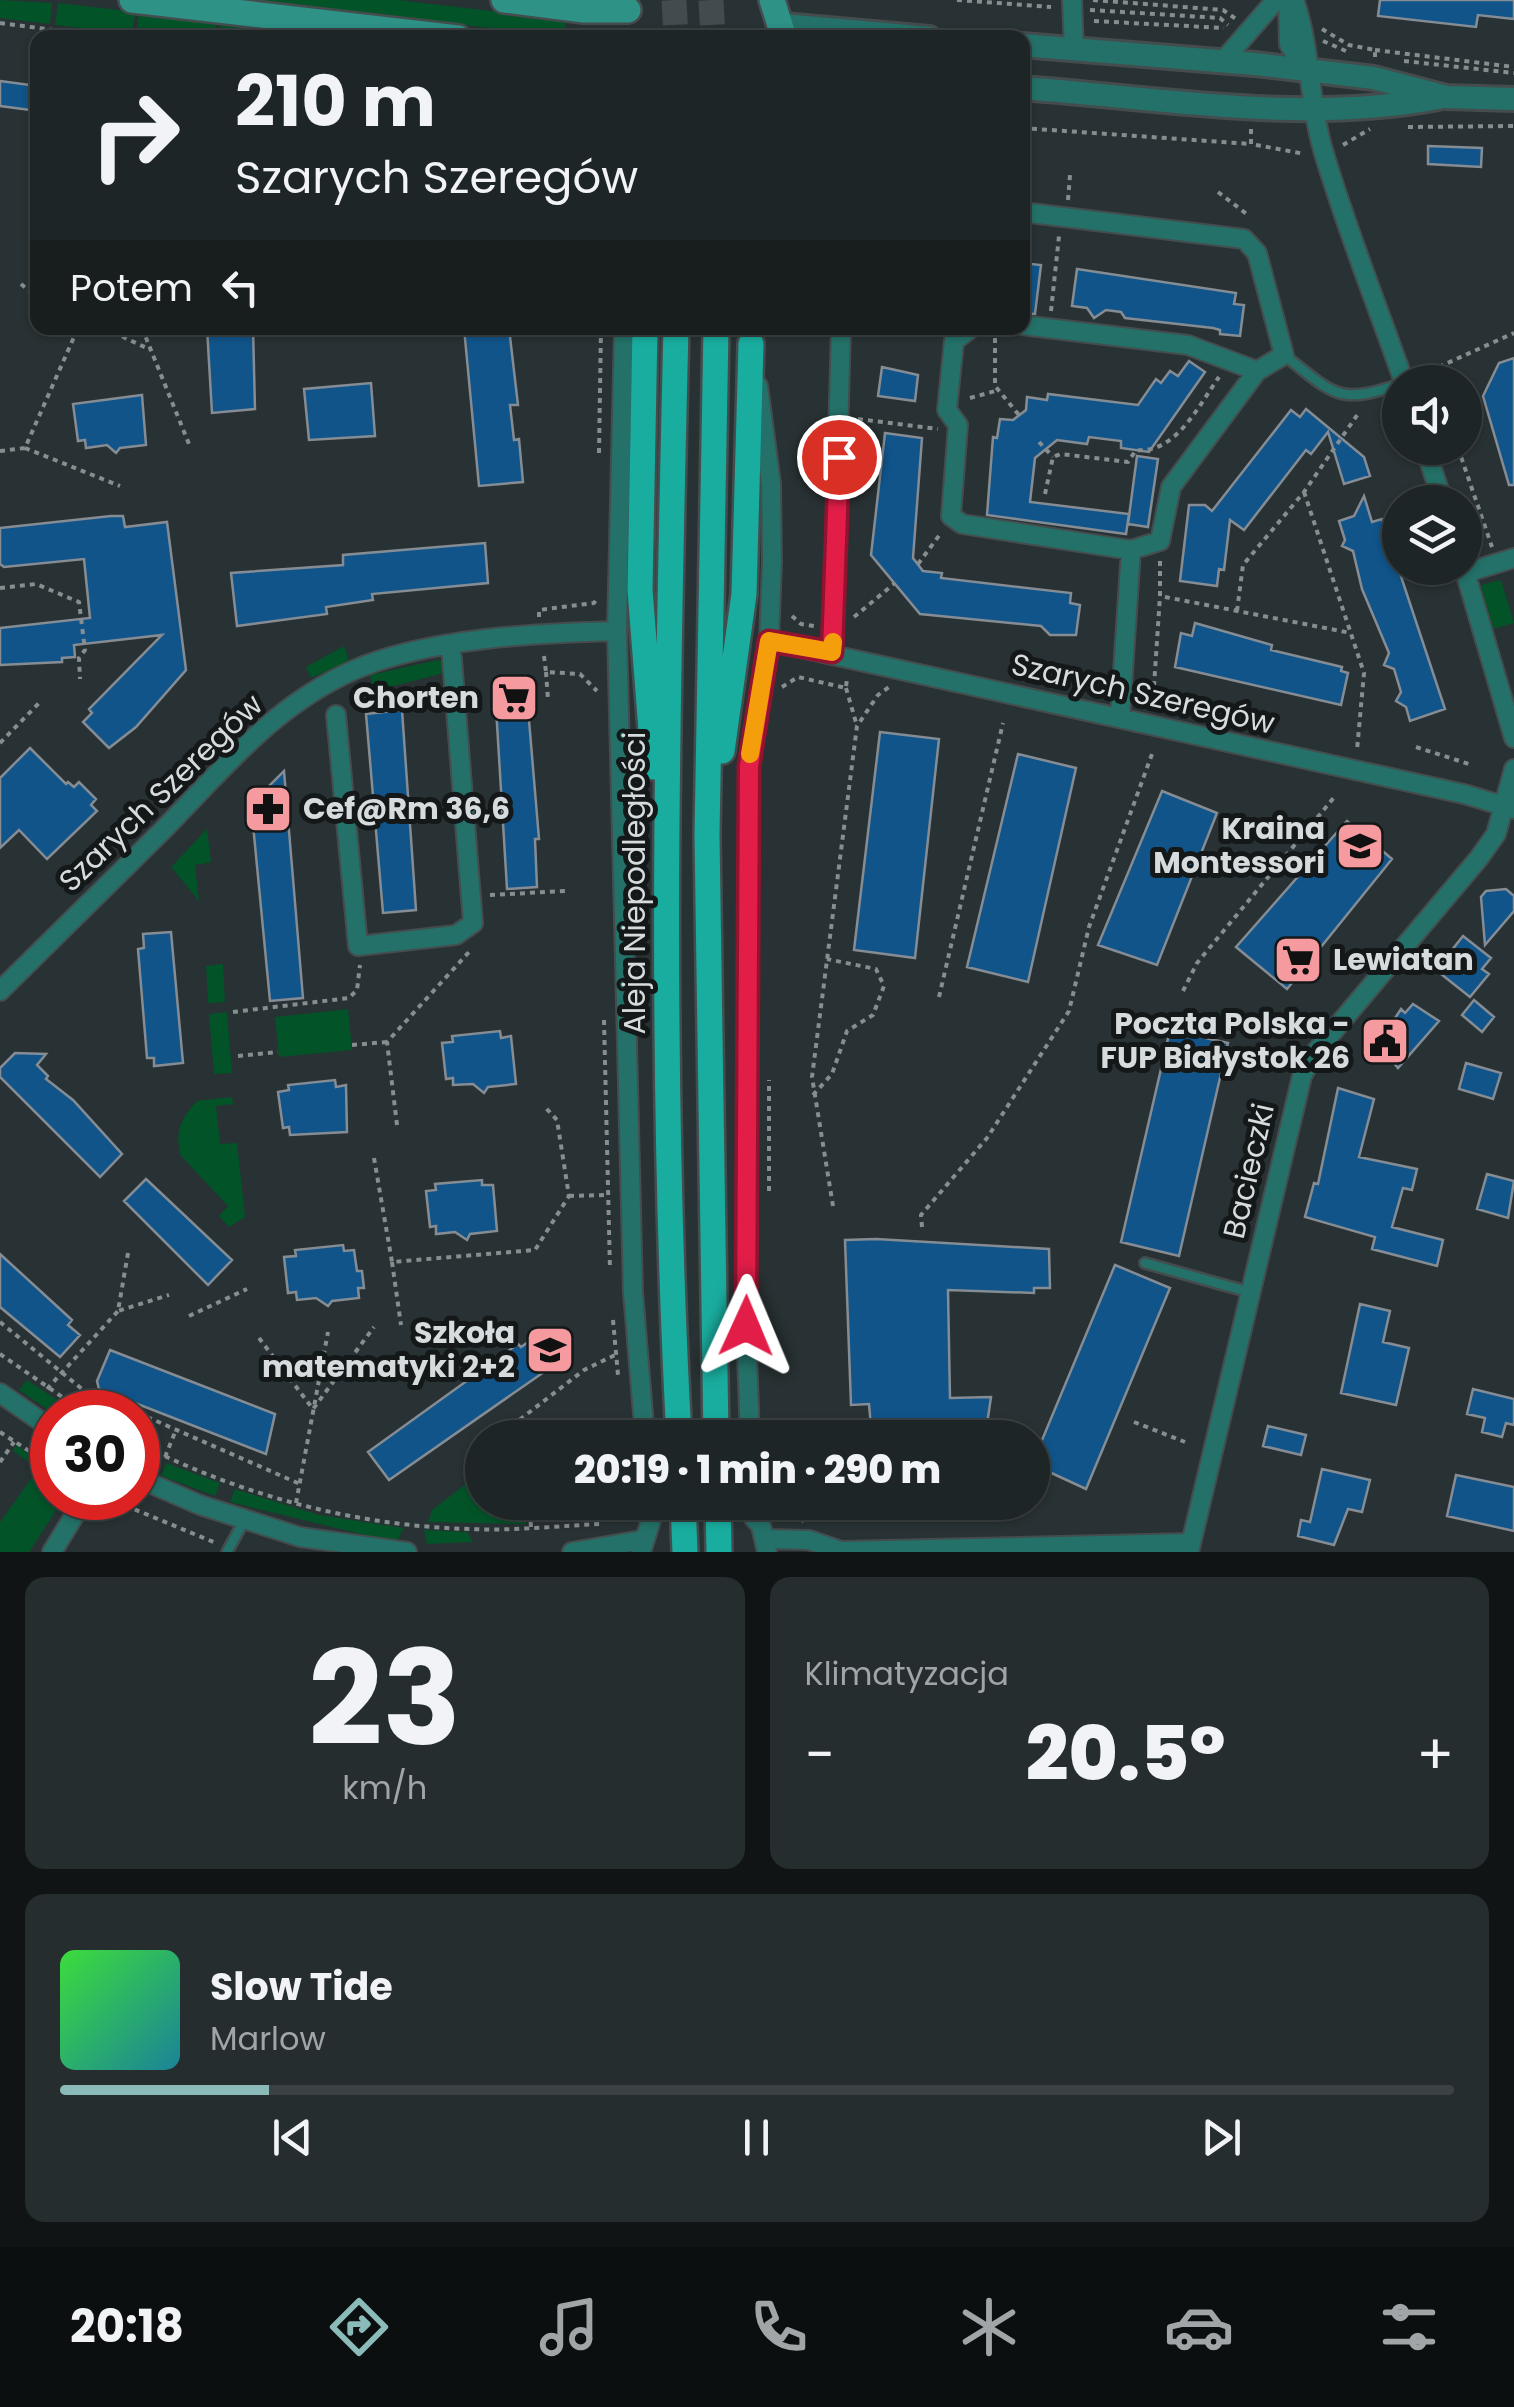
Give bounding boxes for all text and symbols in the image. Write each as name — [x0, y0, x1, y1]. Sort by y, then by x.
text: 210 m — [235, 52, 436, 151]
icon: right — [70, 70, 200, 200]
text: Szarych Szeregów — [235, 146, 638, 209]
icon: left — [213, 260, 268, 315]
text: Potem — [70, 261, 193, 314]
map controls — [1382, 365, 1482, 585]
button: sound — [1382, 365, 1482, 465]
pin — [797, 415, 882, 500]
icon: arrive — [812, 430, 867, 485]
button: layers — [1382, 485, 1482, 585]
street label: Szarych Szeregów — [1007, 642, 1279, 745]
supermarket icon: Chorten — [488, 672, 540, 724]
place label: Chorten — [353, 676, 479, 719]
street label: Szarych Szeregów — [49, 684, 273, 901]
street label: Aleja Niepodległości — [613, 732, 656, 1035]
pharmacy icon: Cef@Rm 36,6 — [242, 783, 294, 835]
place label: Cef@Rm 36,6 — [303, 787, 510, 830]
place label: Kraina Montessori — [1153, 807, 1325, 884]
school or university icon: Kraina Montessori — [1334, 820, 1386, 872]
supermarket icon: Lewiatan — [1272, 934, 1324, 986]
place label: Lewiatan — [1333, 938, 1474, 981]
place label: Poczta Polska - FUP Białystok 26 — [1101, 1002, 1350, 1079]
public building icon: Poczta Polska - FUP Białystok 26 — [1359, 1015, 1411, 1067]
street label: Bacieczki — [1212, 1099, 1285, 1243]
position arrow — [694, 1274, 798, 1378]
place label: Szkoła matematyki 2+2 — [262, 1311, 515, 1388]
school or university icon: Szkoła matematyki 2+2 — [524, 1324, 576, 1376]
speed limit sign: 30 — [30, 1390, 160, 1520]
text: 20:19 · 1 min · 290 m — [574, 1443, 941, 1496]
text: 23 — [308, 1607, 461, 1790]
text: Klimatyzacja — [805, 1651, 1009, 1696]
text: 20.5° — [1026, 1701, 1225, 1806]
text: − — [805, 1716, 835, 1793]
text: + — [1416, 1716, 1454, 1793]
text: km/h — [342, 1765, 427, 1810]
text: Slow Tide — [210, 1960, 393, 2013]
text: Marlow — [210, 2016, 326, 2061]
icon: previous — [265, 2110, 320, 2165]
icon: pause — [729, 2110, 784, 2165]
icon: next — [1194, 2110, 1249, 2165]
icon: directions — [324, 2292, 394, 2362]
icon: music — [534, 2292, 604, 2362]
icon: phone — [744, 2292, 814, 2362]
icon: climate — [954, 2292, 1024, 2362]
icon: car — [1164, 2292, 1234, 2362]
icon: filters — [1374, 2292, 1444, 2362]
text: 20:18 — [70, 2295, 184, 2358]

